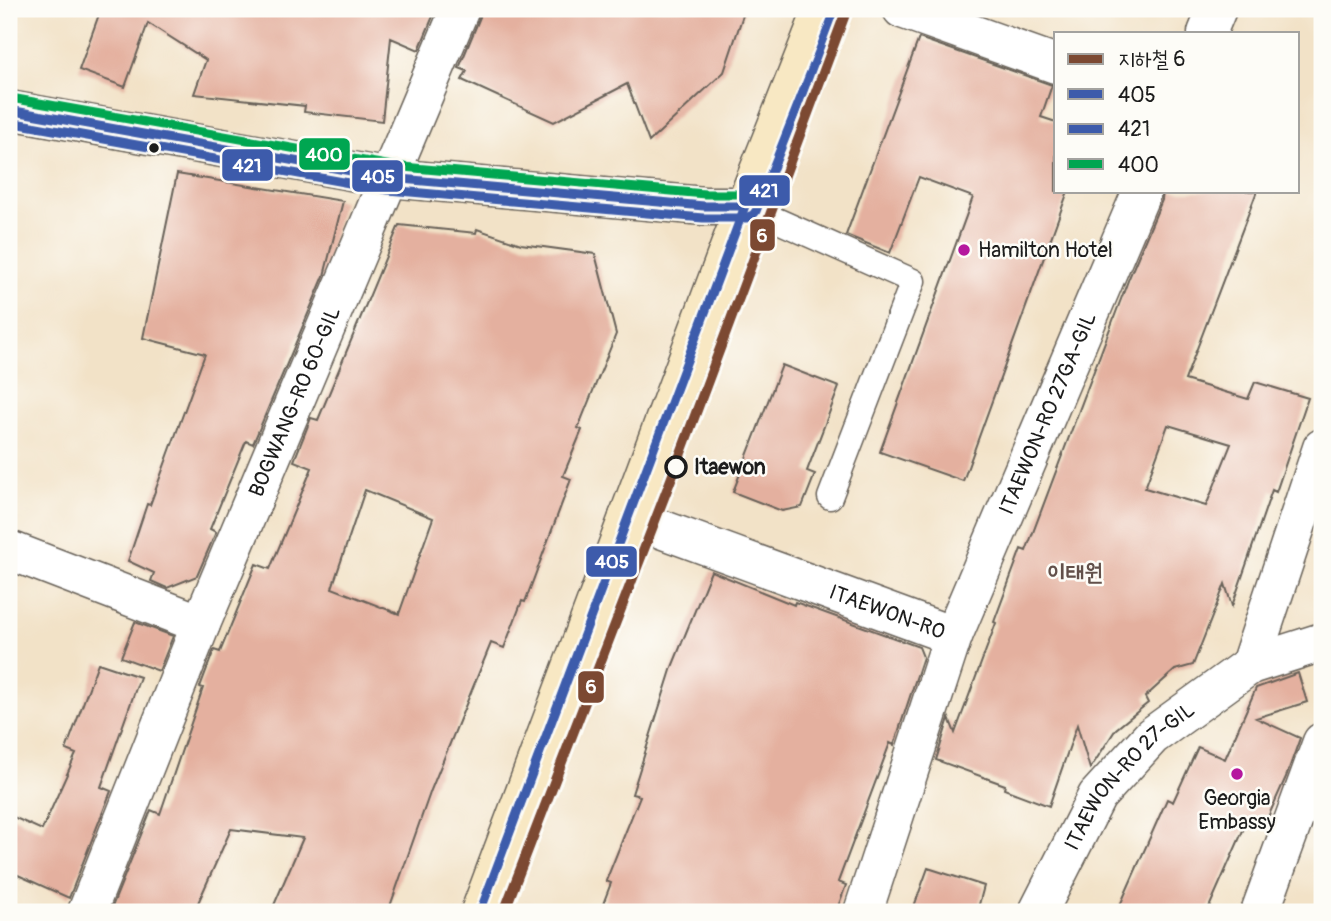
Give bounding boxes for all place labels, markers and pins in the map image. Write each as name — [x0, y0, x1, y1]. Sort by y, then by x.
unlabelled marker — [147, 141, 161, 155]
place label: Hamilton Hotel — [978, 237, 1113, 264]
marker: Hamilton Hotel — [956, 242, 972, 258]
place label: Itaewon — [694, 454, 766, 481]
marker: Itaewon — [665, 456, 687, 478]
marker: Georgia Embassy — [1229, 766, 1245, 782]
place label: Georgia Embassy — [1198, 785, 1276, 836]

